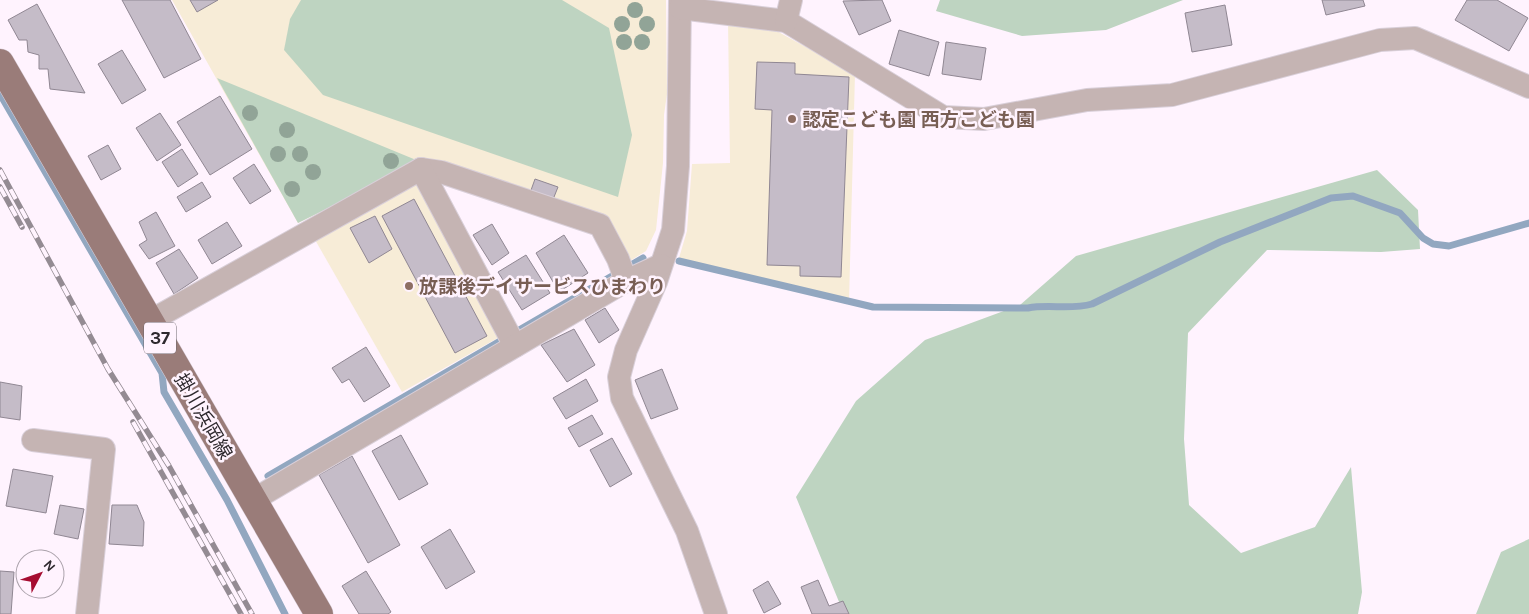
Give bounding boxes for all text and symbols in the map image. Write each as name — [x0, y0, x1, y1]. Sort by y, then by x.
place label: 認定こども園 西方こども園 — [802, 109, 1035, 131]
marker: 認定こども園 西方こども園 — [786, 113, 798, 125]
place label: 放課後デイサービスひまわり — [419, 276, 666, 298]
marker: 放課後デイサービスひまわり — [403, 280, 415, 292]
road number: 37 — [144, 322, 176, 353]
street label: 掛川浜岡線 — [170, 370, 236, 463]
north arrow — [15, 549, 65, 599]
text: N — [40, 556, 59, 575]

